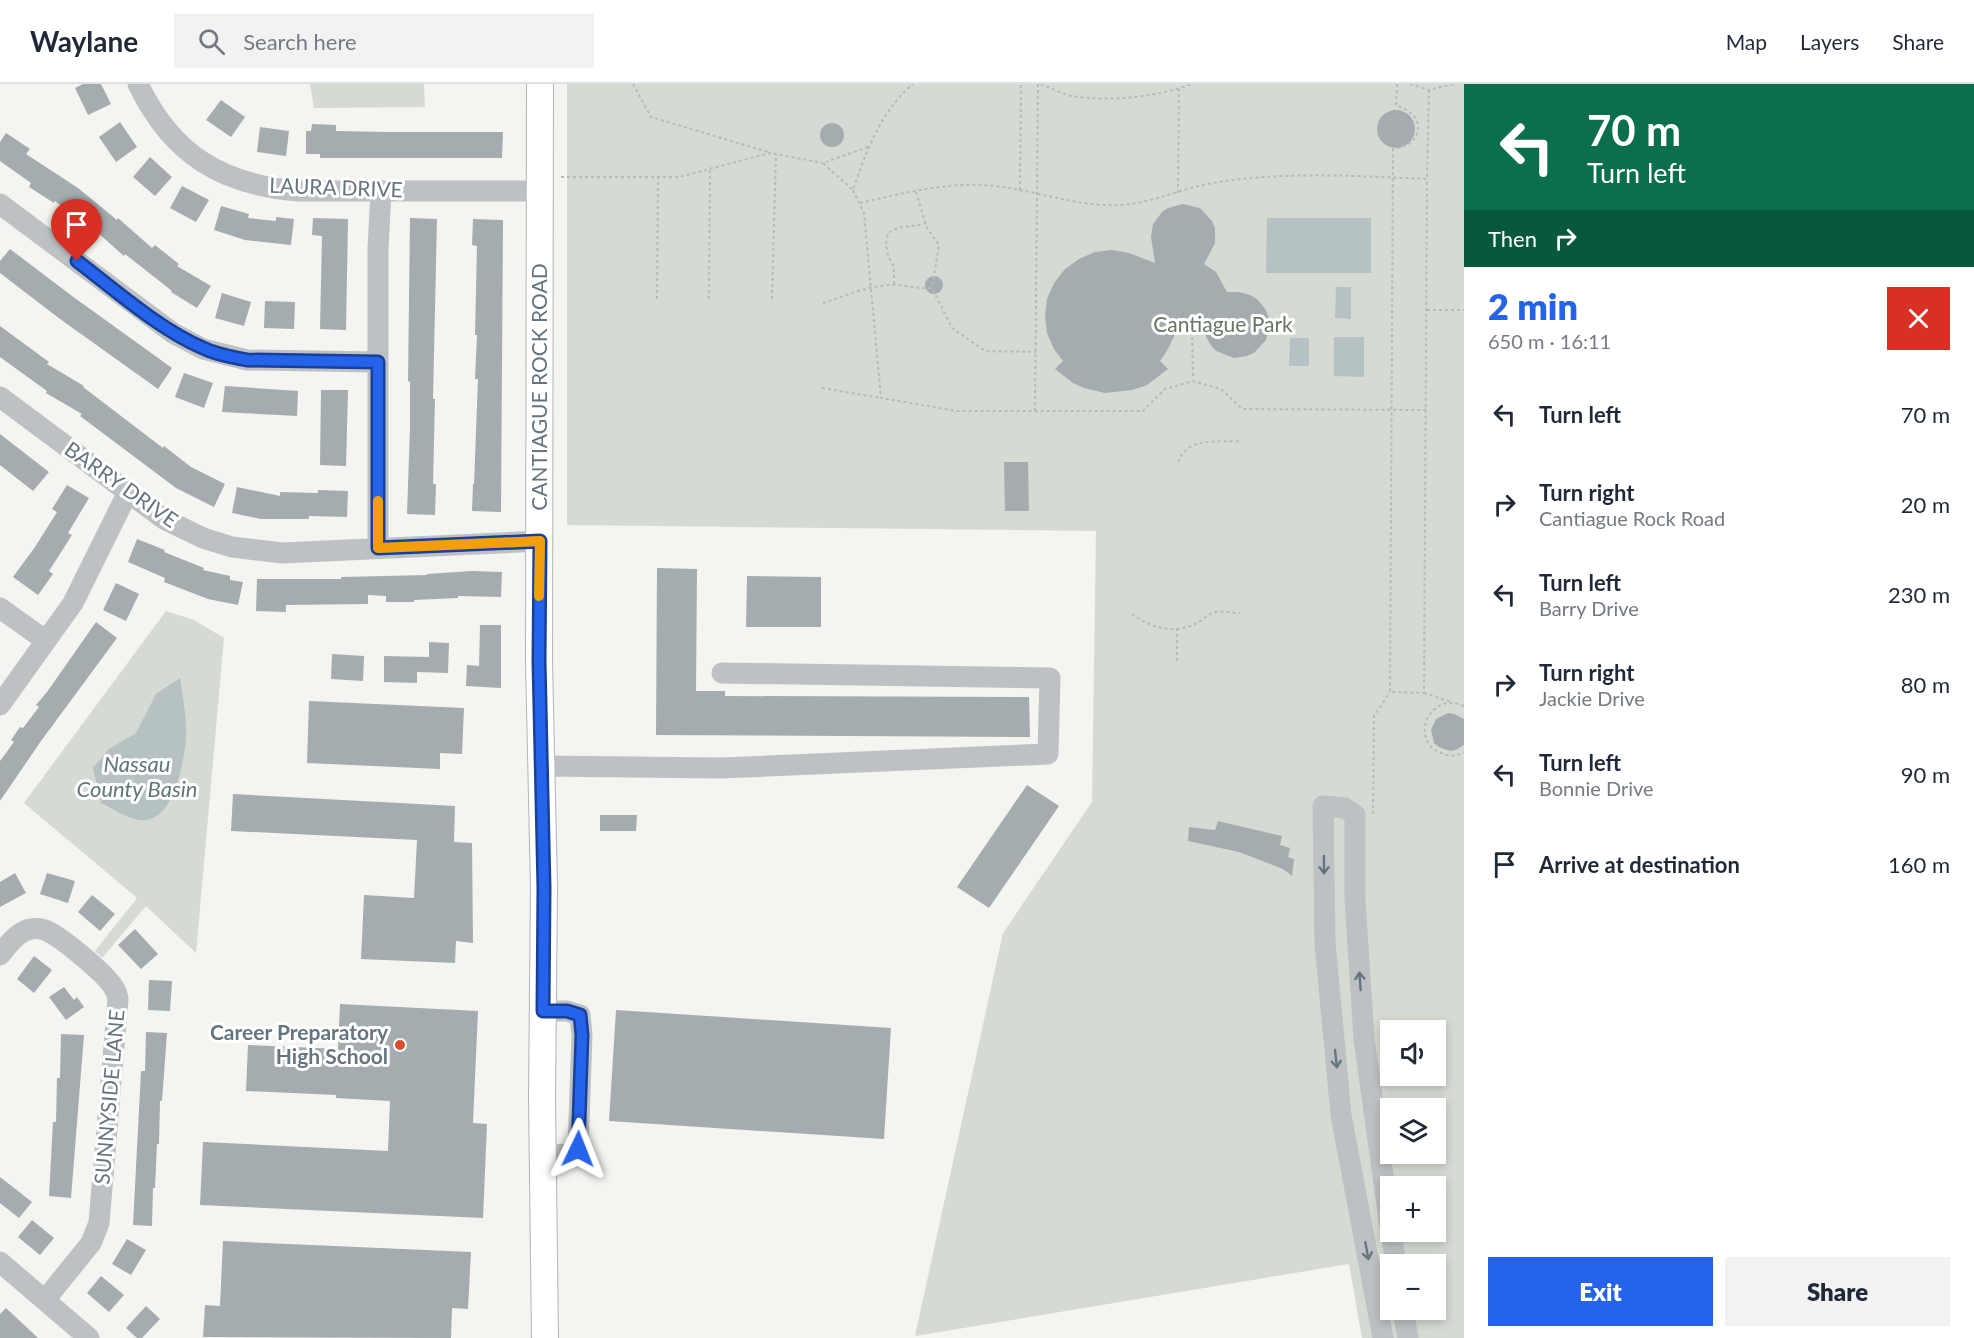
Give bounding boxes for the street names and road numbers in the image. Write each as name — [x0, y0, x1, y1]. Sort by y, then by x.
street label: LAURA DRIVE — [269, 172, 403, 201]
street label: CANTIAGUE ROCK ROAD — [526, 263, 551, 511]
street label: BARRY DRIVE — [60, 436, 183, 532]
street label: SUNNYSIDE LANE — [88, 1008, 129, 1185]

